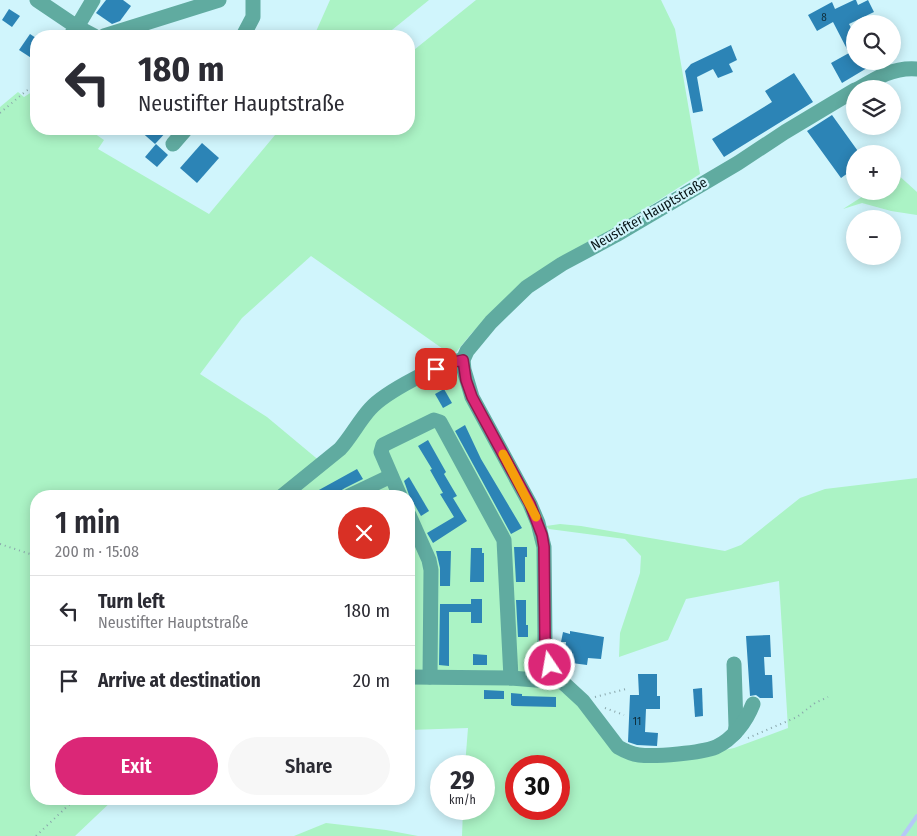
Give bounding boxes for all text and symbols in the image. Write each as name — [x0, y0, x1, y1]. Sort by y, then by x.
house number: 8 — [821, 11, 827, 24]
map controls — [846, 15, 901, 265]
button: search — [846, 15, 901, 70]
text: 180 m — [138, 48, 224, 90]
icon: left — [55, 50, 120, 115]
button: layers — [846, 80, 901, 135]
text: Neustifter Hauptstraße — [138, 90, 345, 117]
button: + — [846, 145, 901, 200]
street label: Neustifter Hauptstraße — [588, 174, 710, 254]
button: − — [846, 210, 901, 265]
pin — [415, 348, 457, 390]
icon: arrive — [422, 355, 450, 383]
text: 1 min — [55, 505, 120, 541]
button: close — [338, 507, 390, 559]
text: 200 m · 15:08 — [55, 542, 139, 561]
text: Turn left — [98, 590, 165, 613]
icon: left — [55, 597, 83, 625]
text: 180 m — [344, 599, 390, 622]
text: Neustifter Hauptstraße — [98, 613, 248, 632]
position arrow — [523, 638, 575, 690]
icon: arrive — [55, 667, 83, 695]
text: Arrive at destination — [98, 669, 261, 692]
text: 20 m — [353, 669, 390, 692]
house number: 11 — [633, 715, 641, 728]
button: Exit — [55, 737, 218, 795]
button: Share — [228, 737, 390, 795]
speed limit sign: 30 — [505, 755, 570, 820]
text: 29 — [450, 766, 475, 796]
text: km/h — [449, 793, 476, 807]

